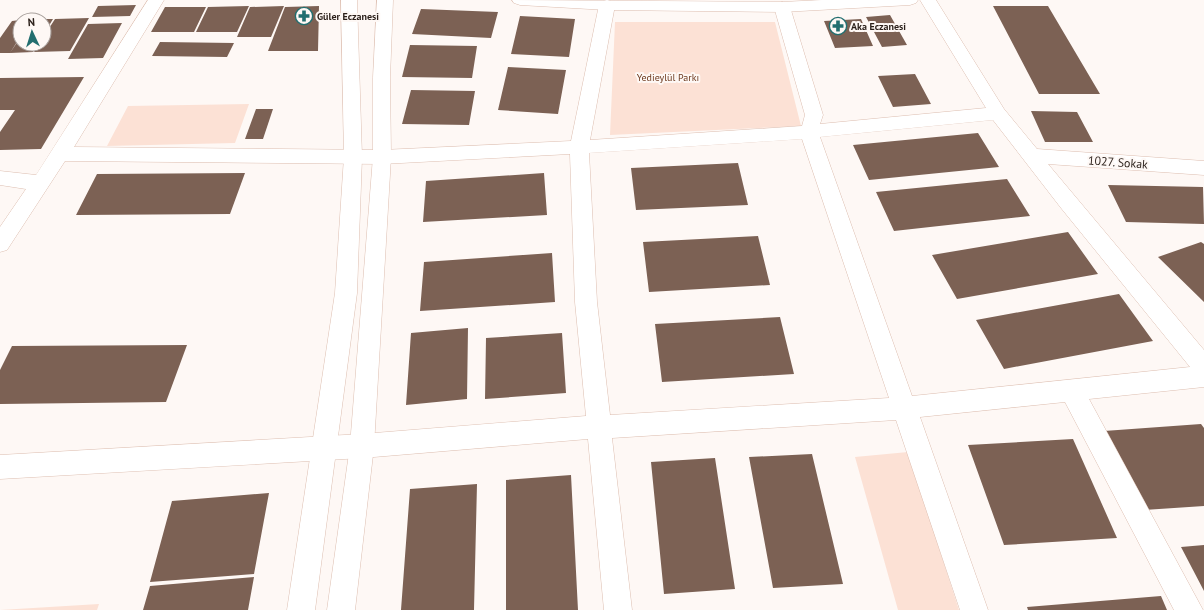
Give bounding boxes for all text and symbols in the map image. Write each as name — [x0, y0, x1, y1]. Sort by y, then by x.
pharmacy icon: Güler Eczanesi — [294, 6, 314, 26]
place label: Güler Eczanesi — [317, 10, 379, 23]
north arrow — [12, 12, 52, 52]
text: N — [27, 15, 35, 29]
pharmacy icon: Aka Eczanesi — [828, 16, 848, 36]
place label: Aka Eczanesi — [851, 20, 906, 33]
park label: Yedieylül Parkı — [637, 71, 699, 84]
street label: 1027. Sokak — [1088, 152, 1149, 172]

